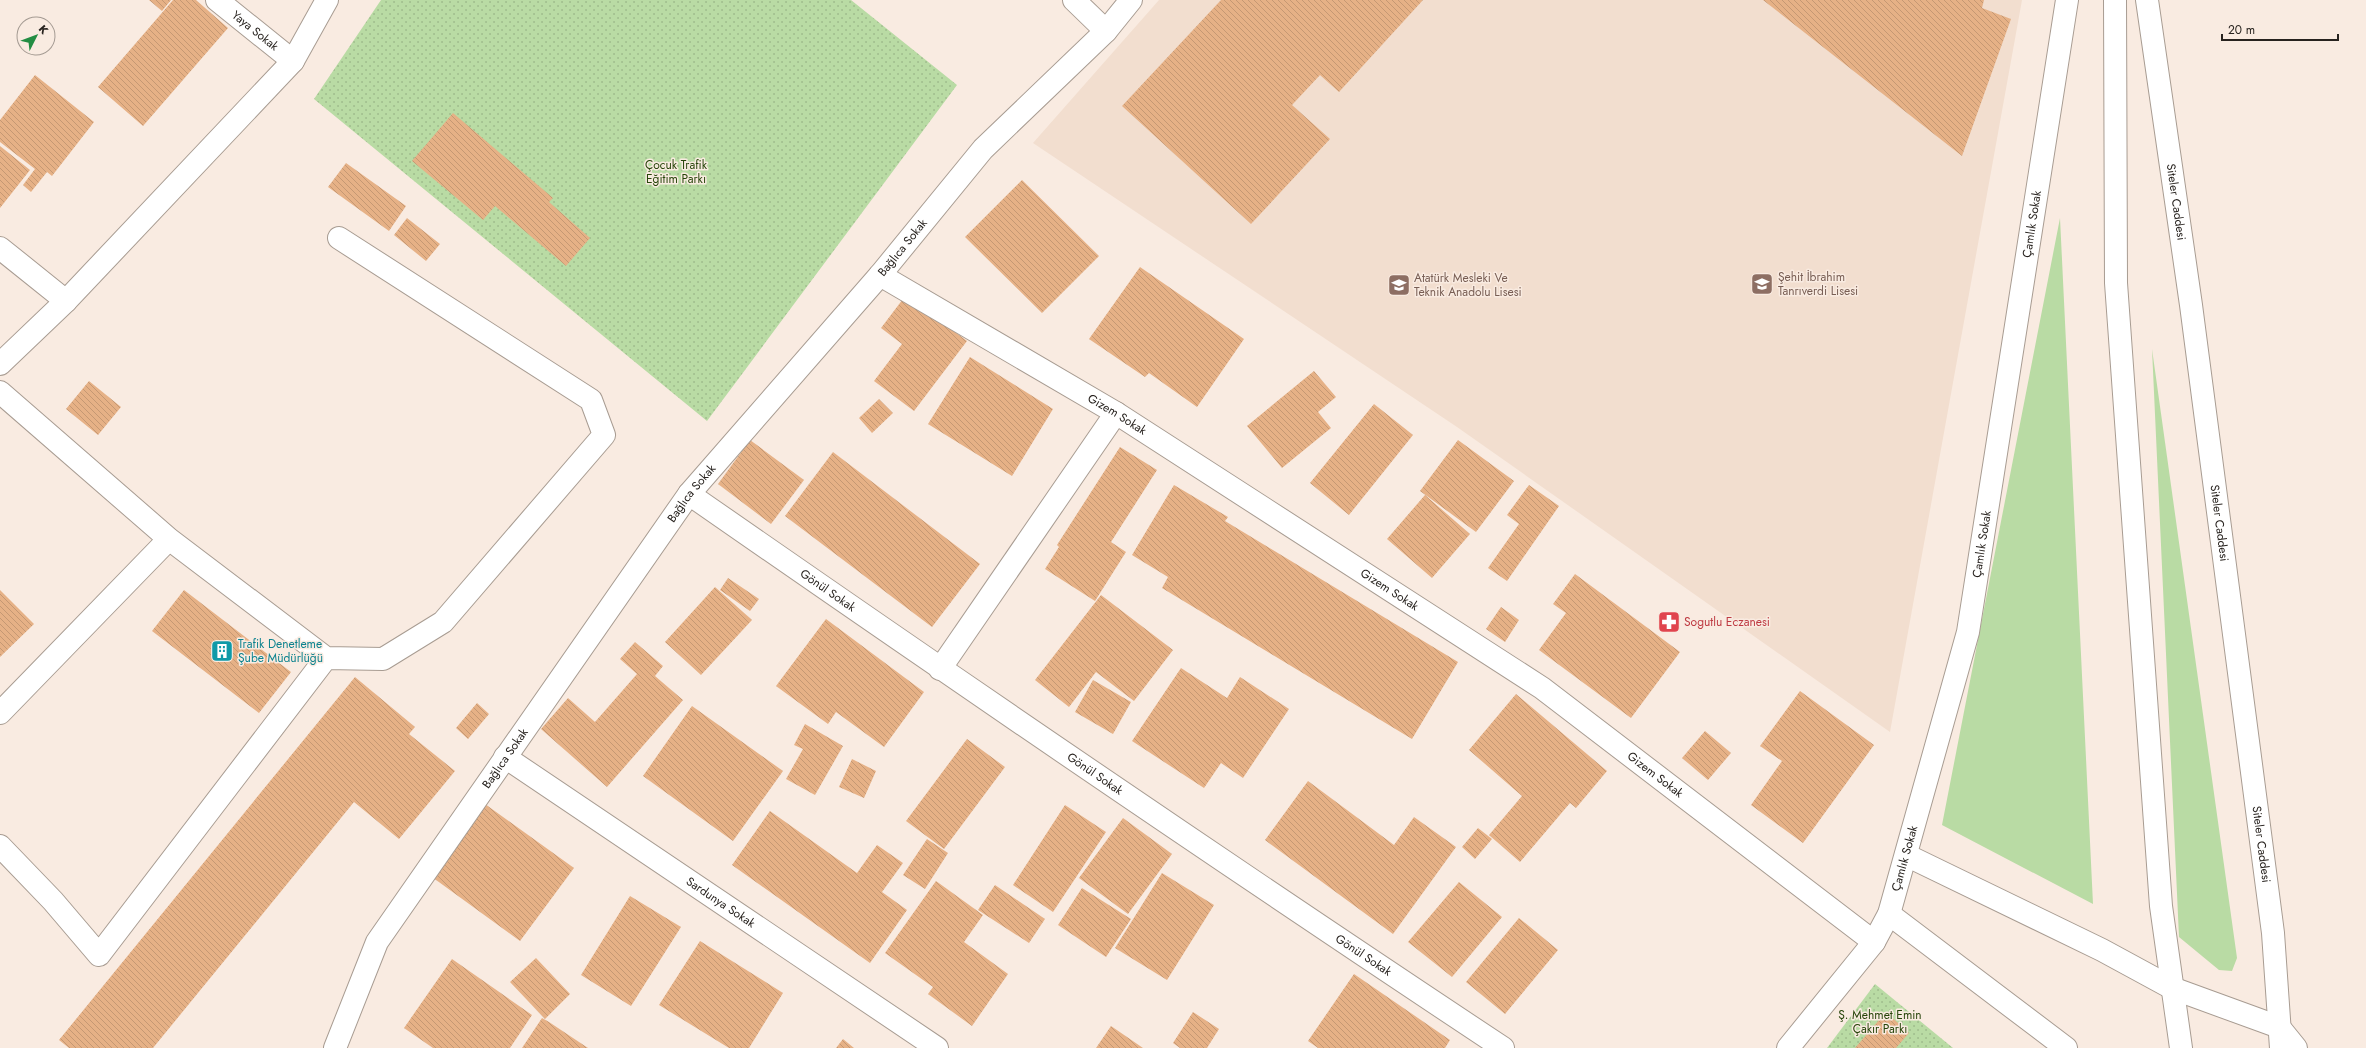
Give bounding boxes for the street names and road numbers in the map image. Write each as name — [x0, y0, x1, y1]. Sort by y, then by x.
street label: Yaya Sokak — [228, 6, 283, 55]
street label: Siteler Caddesi — [2162, 162, 2191, 241]
street label: Çamlık Sokak — [2018, 189, 2046, 259]
street label: Bağlıca Sokak — [873, 214, 932, 280]
street label: Gizem Sokak — [1084, 389, 1151, 440]
street label: Bağlıca Sokak — [663, 460, 721, 526]
street label: Siteler Caddesi — [2206, 483, 2233, 562]
street label: Çamlık Sokak — [1968, 509, 1996, 579]
street label: Gizem Sokak — [1357, 564, 1423, 616]
street label: Gönül Sokak — [796, 565, 860, 616]
street label: Bağlıca Sokak — [478, 724, 533, 792]
street label: Gizem Sokak — [1623, 747, 1688, 802]
street label: Gönül Sokak — [1063, 748, 1127, 800]
street label: Siteler Caddesi — [2247, 805, 2275, 884]
street label: Çamlık Sokak — [1887, 823, 1923, 893]
street label: Sardunya Sokak — [682, 872, 759, 932]
street label: Gönül Sokak — [1332, 930, 1396, 981]

